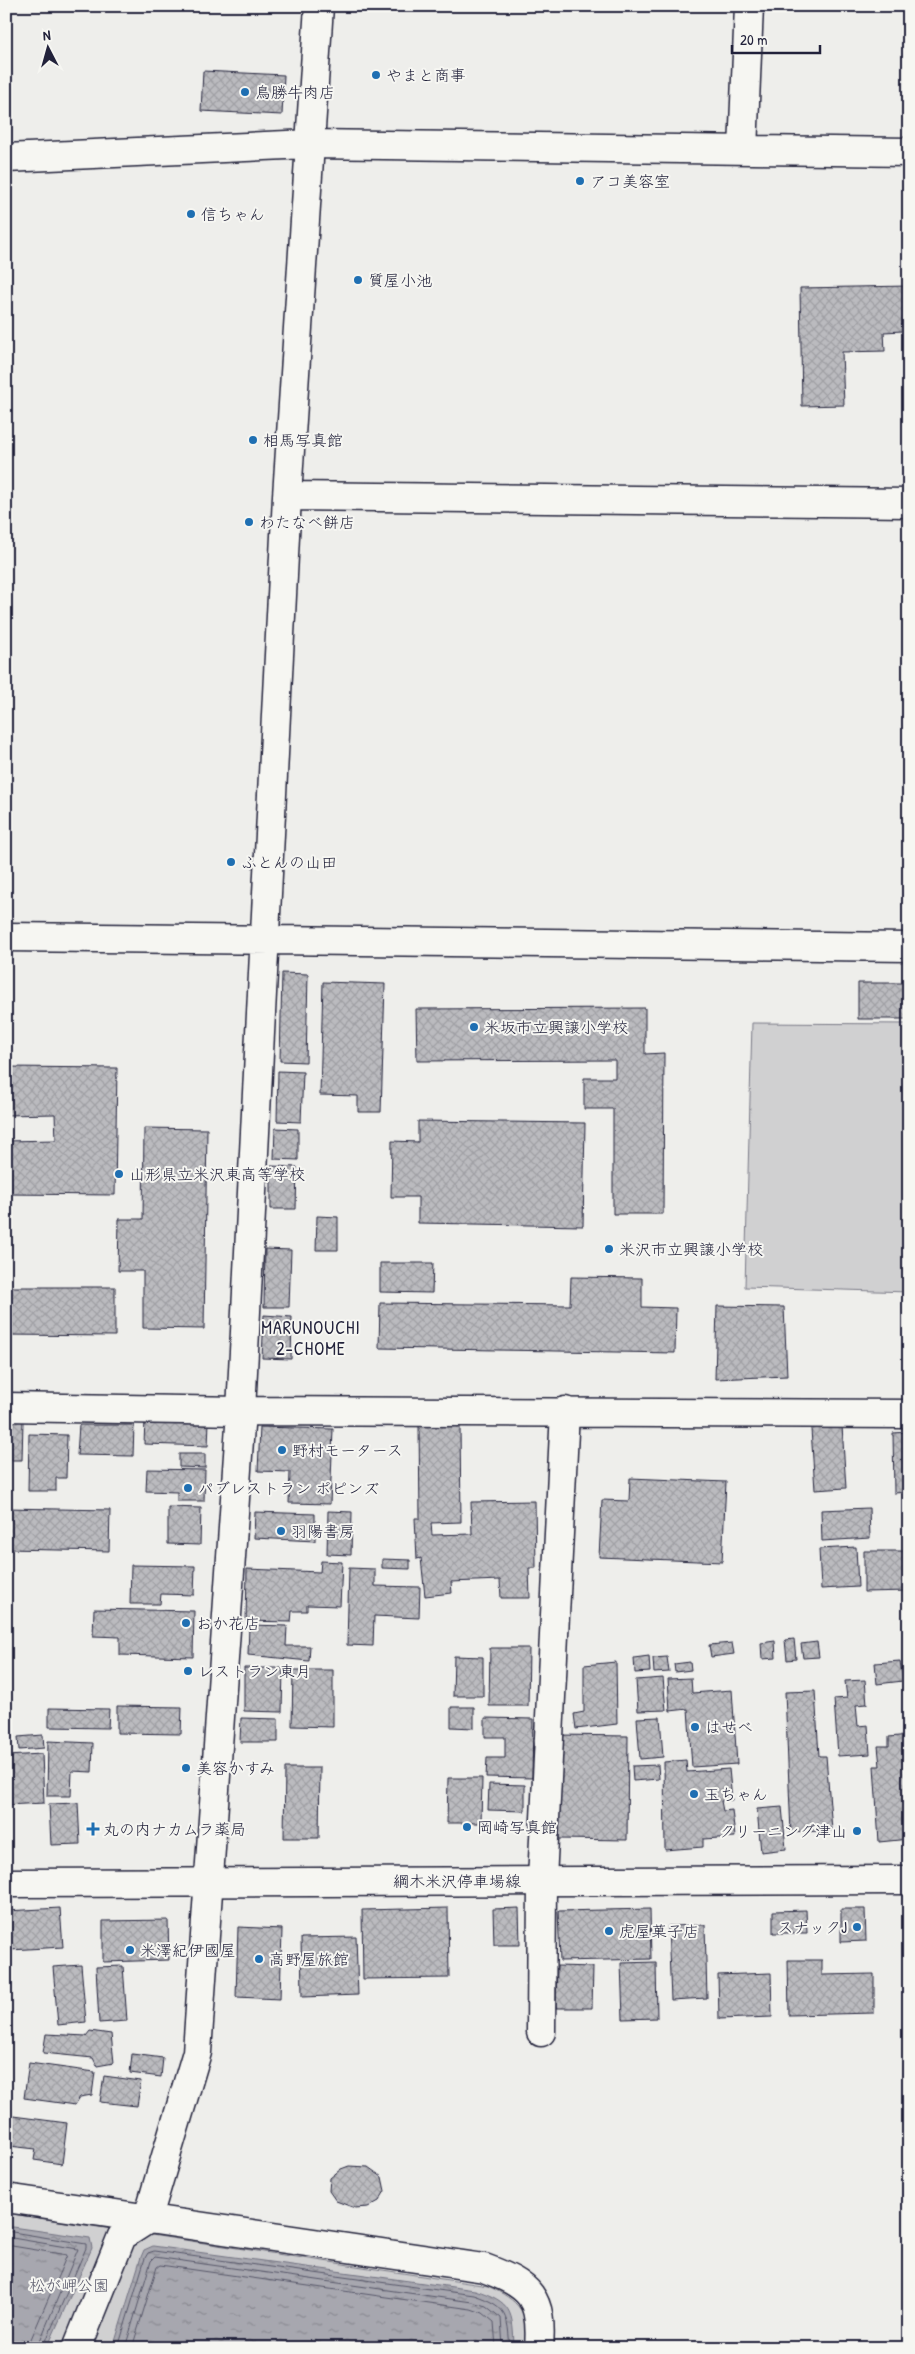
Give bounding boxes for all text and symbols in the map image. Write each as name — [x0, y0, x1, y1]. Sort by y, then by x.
north arrow — [22, 22, 72, 72]
scale bar — [732, 22, 820, 54]
text: N — [42, 25, 52, 44]
text: 20 m — [740, 29, 767, 50]
place label: やまと商事 — [386, 64, 466, 86]
marker: やまと商事 — [370, 69, 382, 81]
place label: 鳥勝牛肉店 — [255, 81, 335, 103]
marker: 鳥勝牛肉店 — [239, 86, 251, 98]
place label: アコ美容室 — [590, 170, 670, 192]
marker: アコ美容室 — [574, 175, 586, 187]
place label: 信ちゃん — [201, 203, 265, 225]
marker: 信ちゃん — [185, 208, 197, 220]
place label: 質屋小池 — [368, 269, 432, 291]
marker: 質屋小池 — [352, 274, 364, 286]
place label: 相馬写真館 — [263, 429, 343, 451]
marker: 相馬写真館 — [247, 434, 259, 446]
place label: わたなべ餅店 — [259, 511, 355, 533]
marker: わたなべ餅店 — [243, 516, 255, 528]
place label: ふとんの山田 — [241, 851, 337, 873]
marker: ふとんの山田 — [225, 856, 237, 868]
place label: 米坂市立興譲小学校 — [484, 1016, 628, 1038]
marker: 米坂市立興譲小学校 — [468, 1021, 480, 1033]
place label: 山形県立米沢東高等学校 — [129, 1163, 305, 1185]
marker: 山形県立米沢東高等学校 — [113, 1168, 125, 1180]
place label: 米沢市立興譲小学校 — [619, 1238, 763, 1260]
marker: 米沢市立興譲小学校 — [603, 1243, 615, 1255]
district label: MARUNOUCHI 2-CHOME — [261, 1315, 361, 1361]
place label: 野村モータース — [292, 1439, 403, 1461]
marker: 野村モータース — [276, 1444, 288, 1456]
place label: パブレストラン ポピンズ — [198, 1477, 379, 1499]
marker: パブレストラン ポピンズ — [182, 1482, 194, 1494]
place label: 羽陽書房 — [291, 1520, 355, 1542]
marker: 羽陽書房 — [275, 1525, 287, 1537]
place label: おか花店 — [196, 1612, 260, 1634]
marker: おか花店 — [180, 1617, 192, 1629]
place label: レストラン東月 — [198, 1660, 311, 1682]
marker: レストラン東月 — [182, 1665, 194, 1677]
place label: はせべ — [705, 1716, 753, 1738]
marker: はせべ — [689, 1721, 701, 1733]
place label: 美容かすみ — [196, 1757, 275, 1779]
marker: 美容かすみ — [180, 1762, 192, 1774]
place label: 玉ちゃん — [704, 1783, 768, 1805]
marker: 玉ちゃん — [688, 1788, 700, 1800]
place label: 岡崎写真館 — [477, 1816, 557, 1838]
place label: 丸の内ナカムラ薬局 — [103, 1818, 246, 1840]
place label: クリーニング津山 — [719, 1820, 847, 1842]
marker: 岡崎写真館 — [461, 1821, 473, 1833]
marker: 丸の内ナカムラ薬局 — [87, 1823, 99, 1835]
marker: クリーニング津山 — [851, 1825, 863, 1837]
street label: 綱木米沢停車場線 — [393, 1870, 521, 1892]
place label: スナックJ — [777, 1916, 847, 1938]
place label: 虎屋菓子店 — [619, 1920, 699, 1942]
marker: スナックJ — [851, 1921, 863, 1933]
marker: 虎屋菓子店 — [603, 1925, 615, 1937]
place label: 米澤紀伊國屋 — [140, 1939, 236, 1961]
marker: 米澤紀伊國屋 — [124, 1944, 136, 1956]
place label: 高野屋旅館 — [269, 1948, 349, 1970]
marker: 高野屋旅館 — [253, 1953, 265, 1965]
park label: 松が岬公園 — [29, 2274, 109, 2296]

